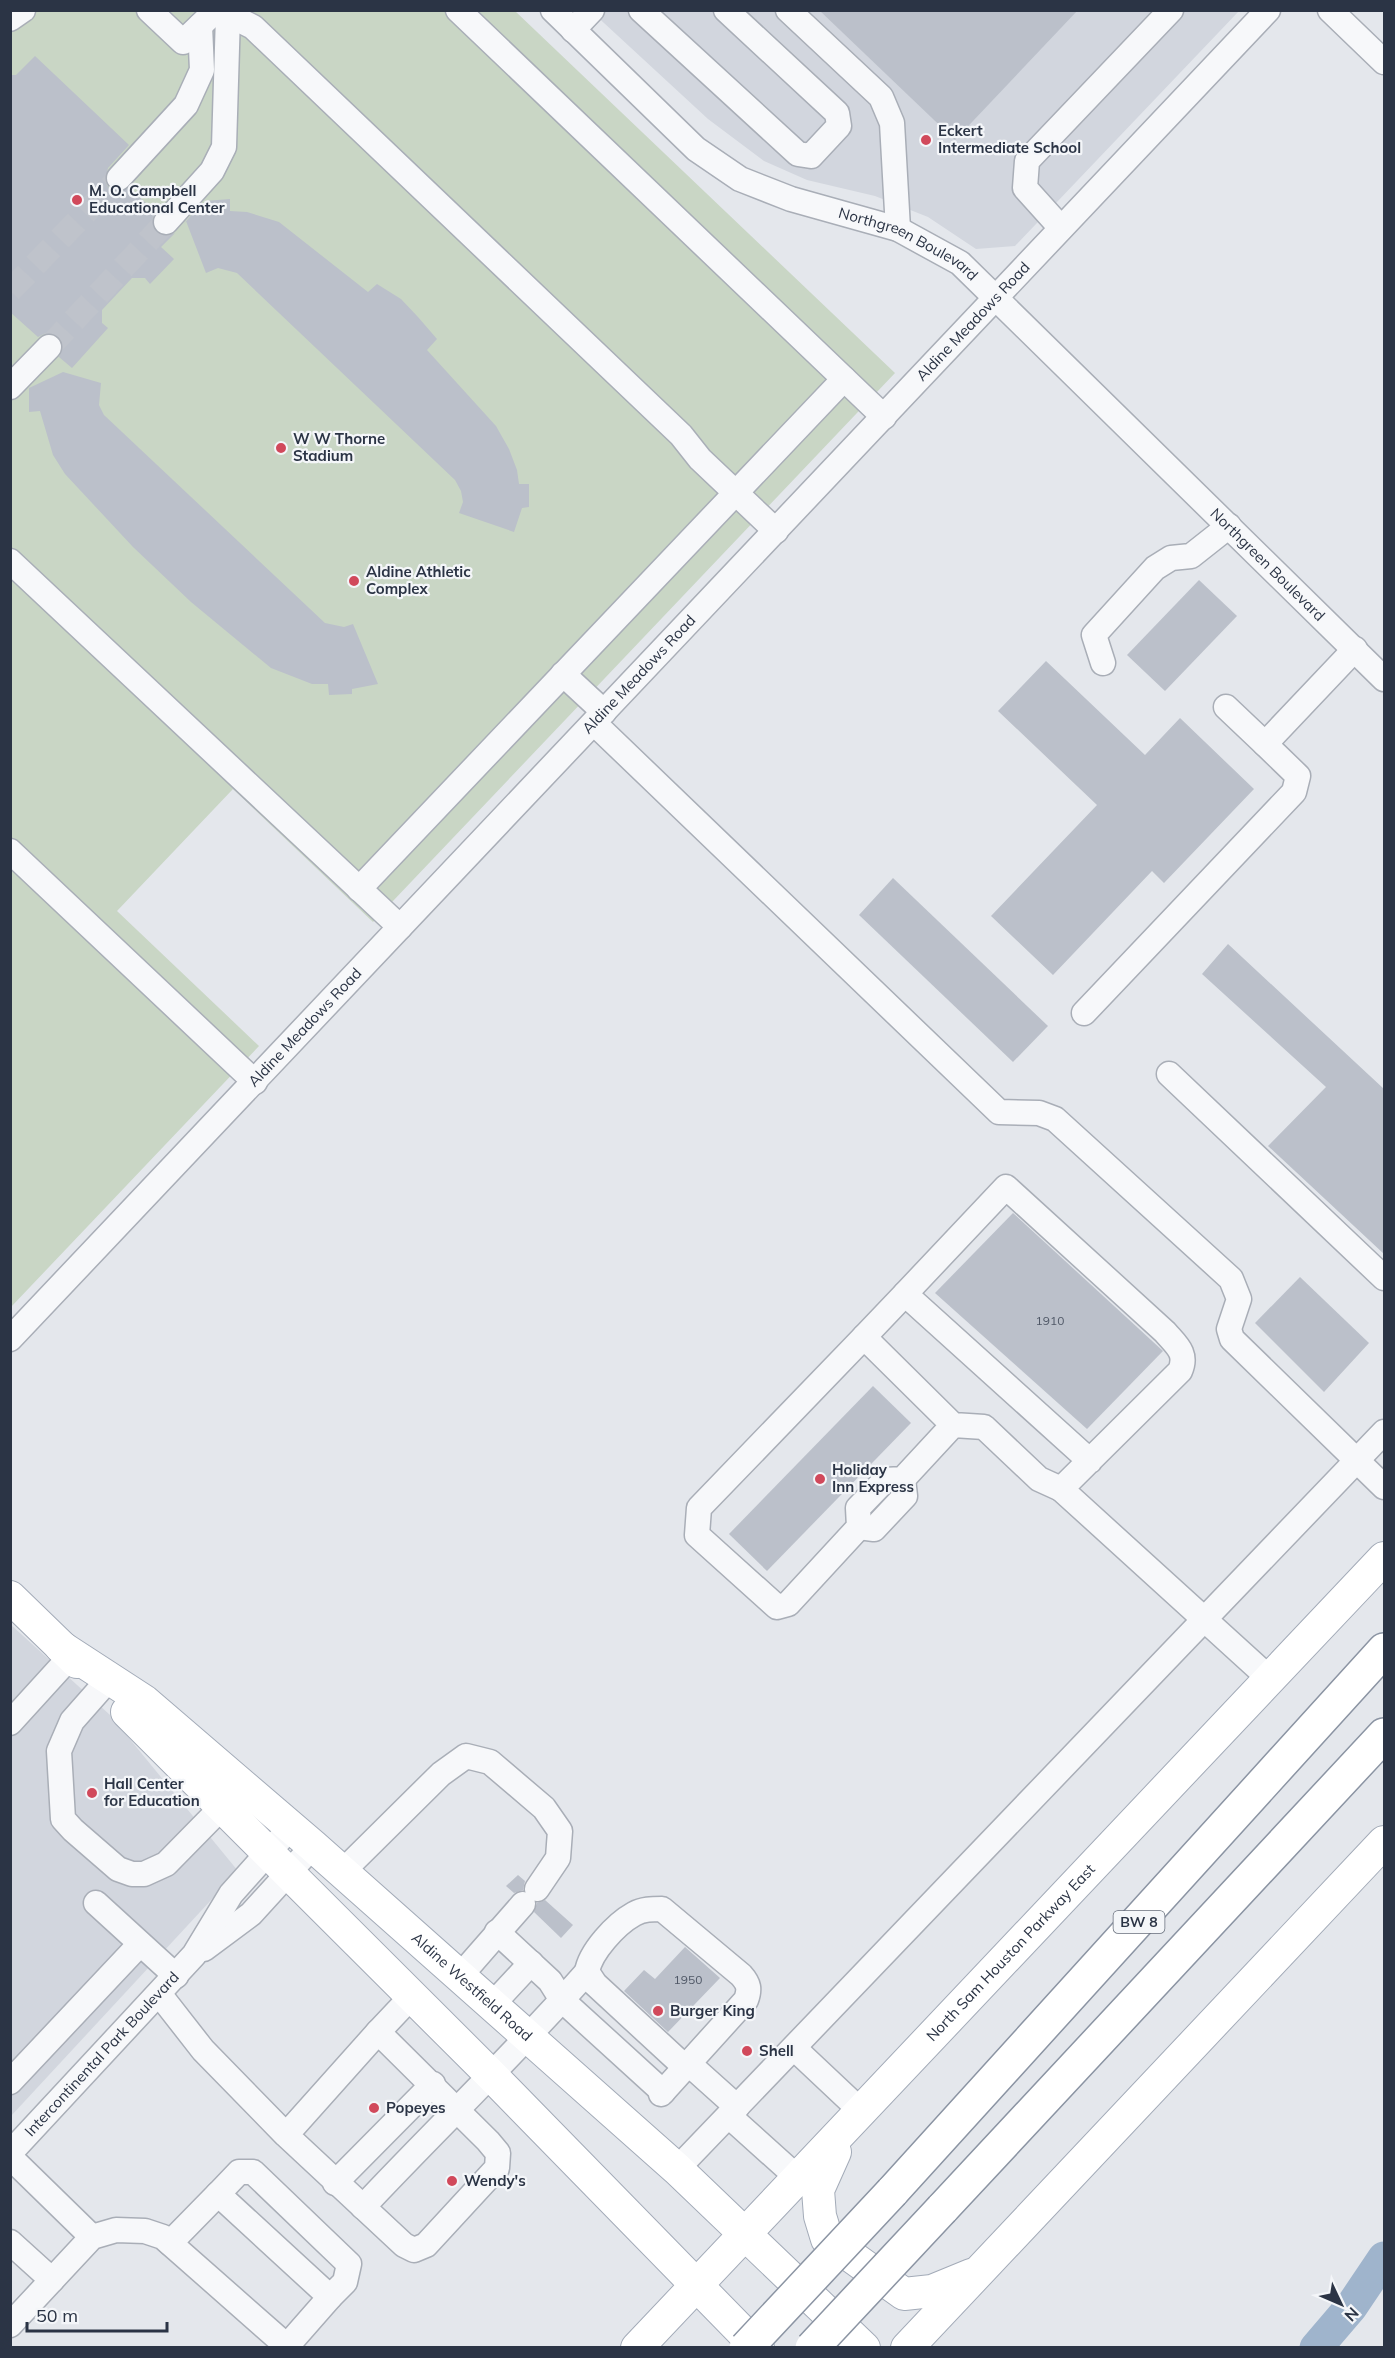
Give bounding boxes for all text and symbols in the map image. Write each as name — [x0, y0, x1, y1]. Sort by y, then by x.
place label: Eckert Intermediate School — [938, 121, 1081, 157]
marker: Eckert Intermediate School — [919, 133, 933, 147]
place label: M. O. Campbell Educational Center — [89, 181, 225, 217]
marker: M. O. Campbell Educational Center — [70, 193, 84, 207]
street label: Northgreen Boulevard — [837, 203, 982, 284]
street label: Aldine Meadows Road — [912, 258, 1034, 385]
place label: W W Thorne Stadium — [293, 429, 385, 465]
marker: W W Thorne Stadium — [274, 441, 288, 455]
street label: Northgreen Boulevard — [1206, 504, 1329, 625]
place label: Aldine Athletic Complex — [366, 562, 471, 598]
marker: Aldine Athletic Complex — [347, 574, 361, 588]
street label: Aldine Meadows Road — [578, 611, 699, 738]
street label: Aldine Meadows Road — [244, 964, 365, 1091]
house number: 1910 — [1036, 1313, 1064, 1328]
place label: Holiday Inn Express — [832, 1460, 914, 1496]
marker: Holiday Inn Express — [813, 1472, 827, 1486]
place label: Hall Center for Education — [104, 1774, 200, 1810]
marker: Hall Center for Education — [85, 1786, 99, 1800]
street label: North Sam Houston Parkway East — [922, 1860, 1099, 2045]
road number: BW 8 — [1114, 1911, 1164, 1933]
street label: Aldine Westfield Road — [408, 1928, 536, 2045]
street label: Intercontinental Park Boulevard — [20, 1967, 183, 2140]
house number: 1950 — [674, 1972, 702, 1987]
place label: Burger King — [670, 2001, 755, 2020]
marker: Burger King — [651, 2004, 665, 2018]
place label: Shell — [759, 2041, 794, 2060]
marker: Shell — [740, 2044, 754, 2058]
place label: Popeyes — [386, 2098, 446, 2117]
marker: Popeyes — [367, 2101, 381, 2115]
place label: Wendy's — [464, 2171, 526, 2190]
marker: Wendy's — [445, 2174, 459, 2188]
north arrow — [1311, 2274, 1371, 2334]
scale bar — [27, 2295, 166, 2333]
text: N — [1340, 2303, 1363, 2326]
text: 50 m — [36, 2304, 78, 2327]

